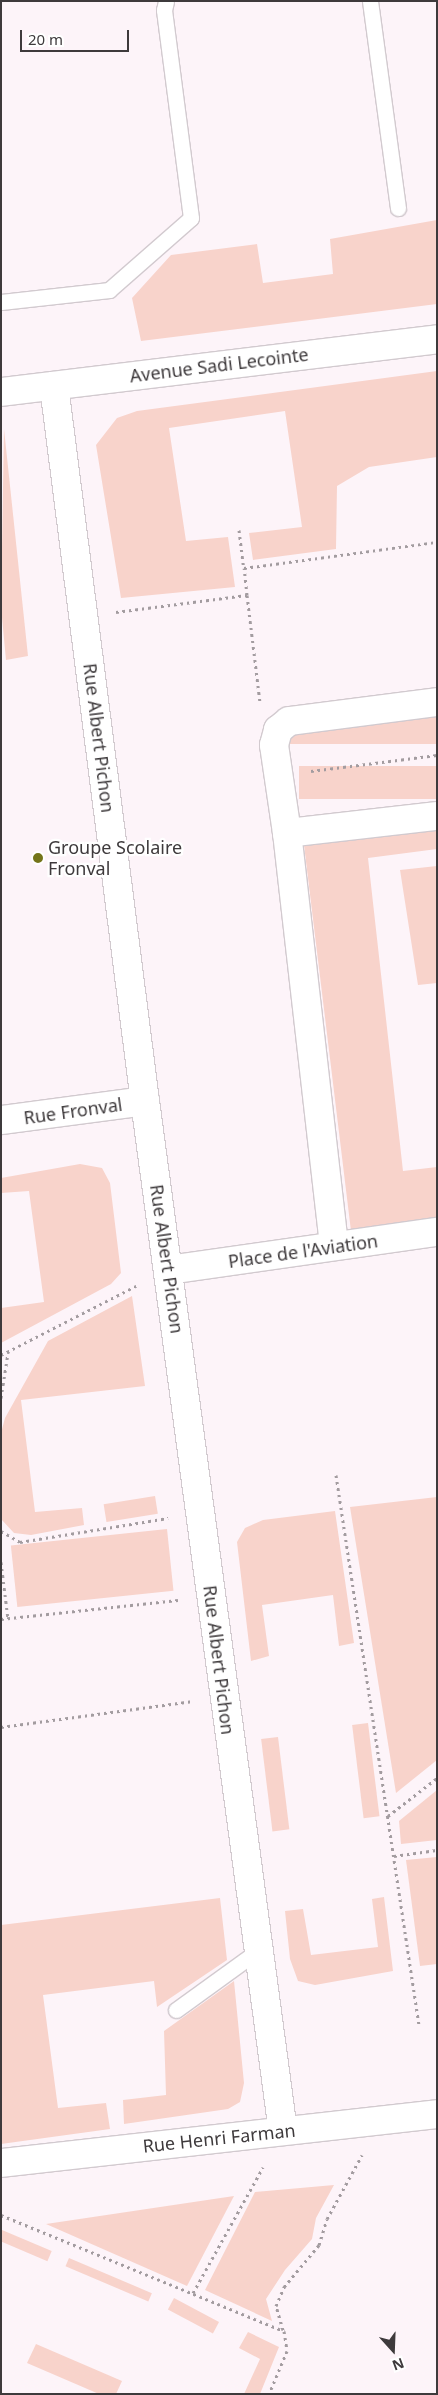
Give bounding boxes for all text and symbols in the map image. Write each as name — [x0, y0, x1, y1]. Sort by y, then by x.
scale bar — [22, 20, 131, 52]
text: 20 m — [28, 29, 63, 49]
street label: Avenue Sadi Lecointe — [128, 343, 310, 387]
street label: Rue Albert Pichon — [79, 662, 119, 814]
place label: Groupe Scolaire Fronval — [48, 837, 182, 880]
marker: Groupe Scolaire Fronval — [32, 852, 44, 864]
street label: Rue Fronval — [22, 1093, 124, 1129]
street label: Rue Albert Pichon — [146, 1183, 188, 1335]
street label: Place de l'Aviation — [227, 1230, 379, 1272]
street label: Rue Albert Pichon — [199, 1584, 239, 1736]
street label: Rue Henri Farman — [142, 2119, 296, 2157]
north arrow — [368, 2325, 418, 2375]
text: N — [390, 2354, 407, 2375]

